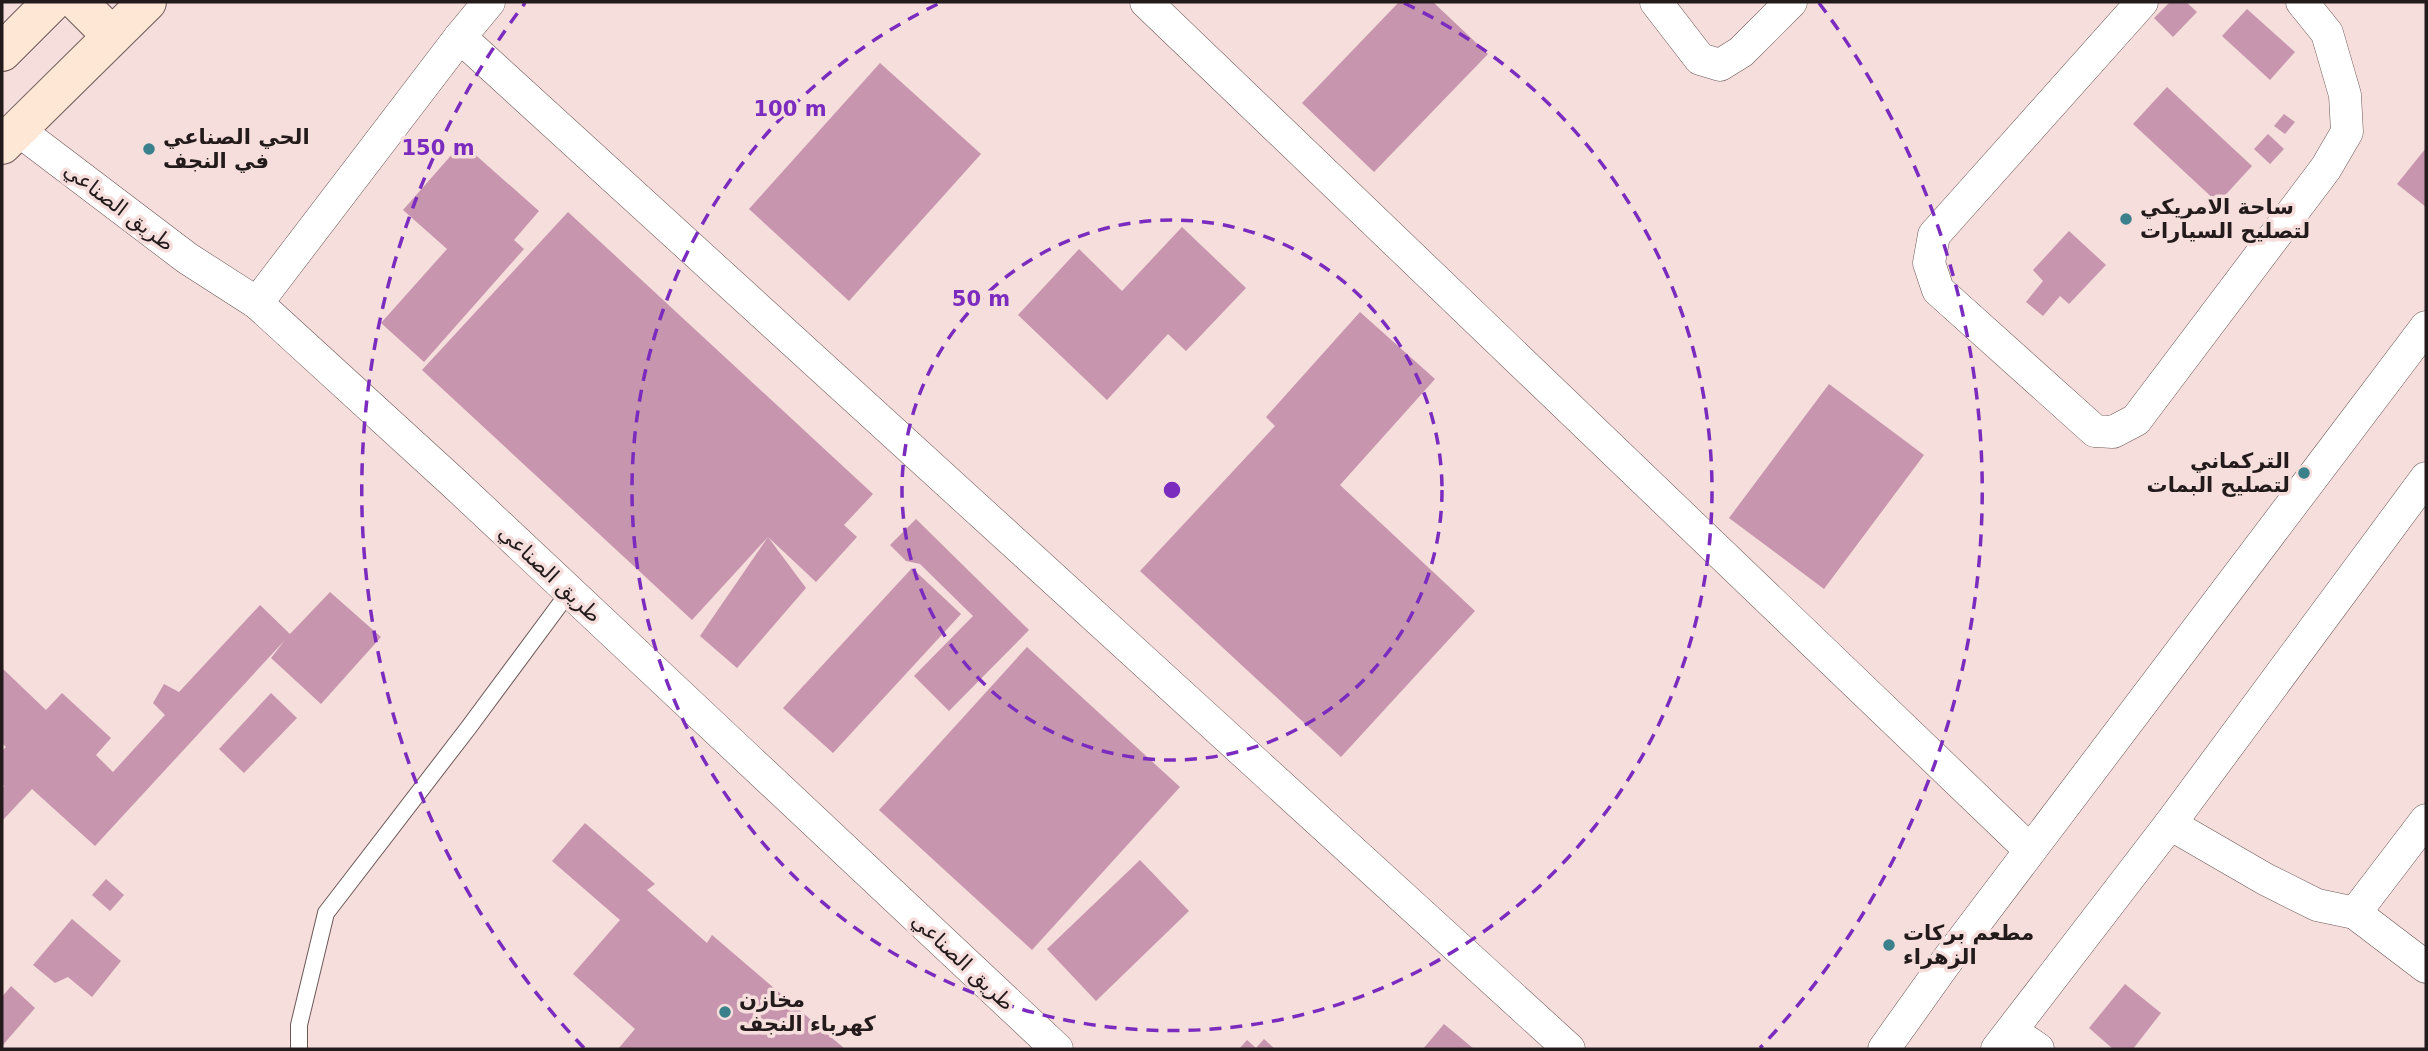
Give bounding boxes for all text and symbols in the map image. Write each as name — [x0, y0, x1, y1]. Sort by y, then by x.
text: 100 m — [753, 97, 827, 121]
place label: الحي الصناعي في النجف — [163, 125, 310, 173]
text: 150 m — [401, 136, 475, 160]
marker: الحي الصناعي في النجف — [141, 141, 157, 157]
street label: طريق الصناعي — [59, 158, 179, 256]
place label: ساحة الامريكي لتصليح السيارات — [2140, 195, 2310, 243]
marker: ساحة الامريكي لتصليح السيارات — [2118, 211, 2134, 227]
text: 50 m — [952, 287, 1010, 311]
place label: التركماني لتصليح البمات — [2147, 449, 2290, 497]
marker: التركماني لتصليح البمات — [2296, 465, 2312, 481]
centre of rings — [1160, 478, 1184, 502]
street label: طريق الصناعي — [494, 520, 606, 628]
street label: طريق الصناعي — [907, 908, 1019, 1016]
place label: مطعم بركات الزهراء — [1903, 921, 2034, 969]
marker: مطعم بركات الزهراء — [1881, 937, 1897, 953]
place label: مخازن كهرباء النجف — [739, 988, 877, 1036]
marker: مخازن كهرباء النجف — [717, 1004, 733, 1020]

